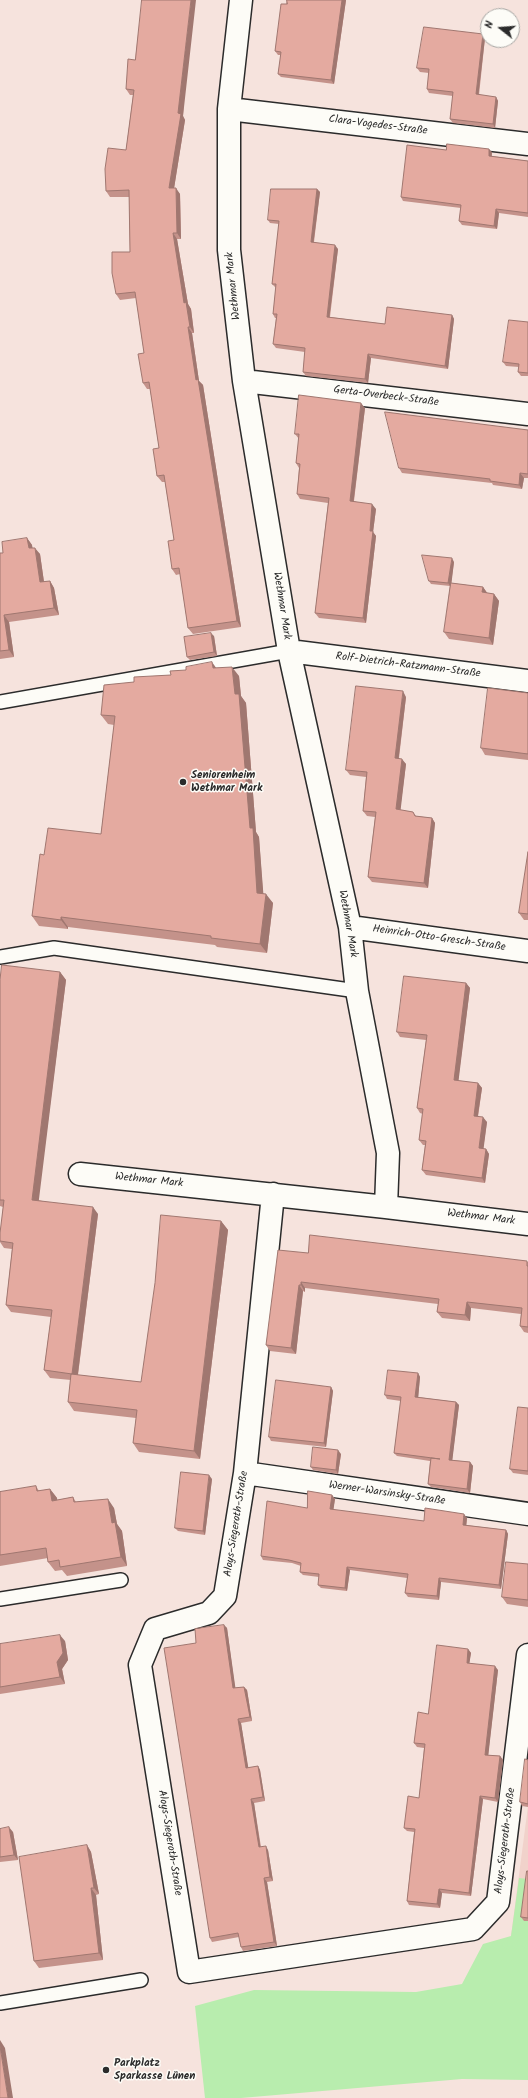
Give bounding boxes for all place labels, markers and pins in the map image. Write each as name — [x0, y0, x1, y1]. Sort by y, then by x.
place label: Seniorenheim Wethmar Mark — [191, 769, 262, 795]
marker: Seniorenheim Wethmar Mark — [178, 777, 188, 787]
place label: Parkplatz Sparkasse Lünen — [114, 2057, 195, 2083]
marker: Parkplatz Sparkasse Lünen — [101, 2065, 111, 2075]

